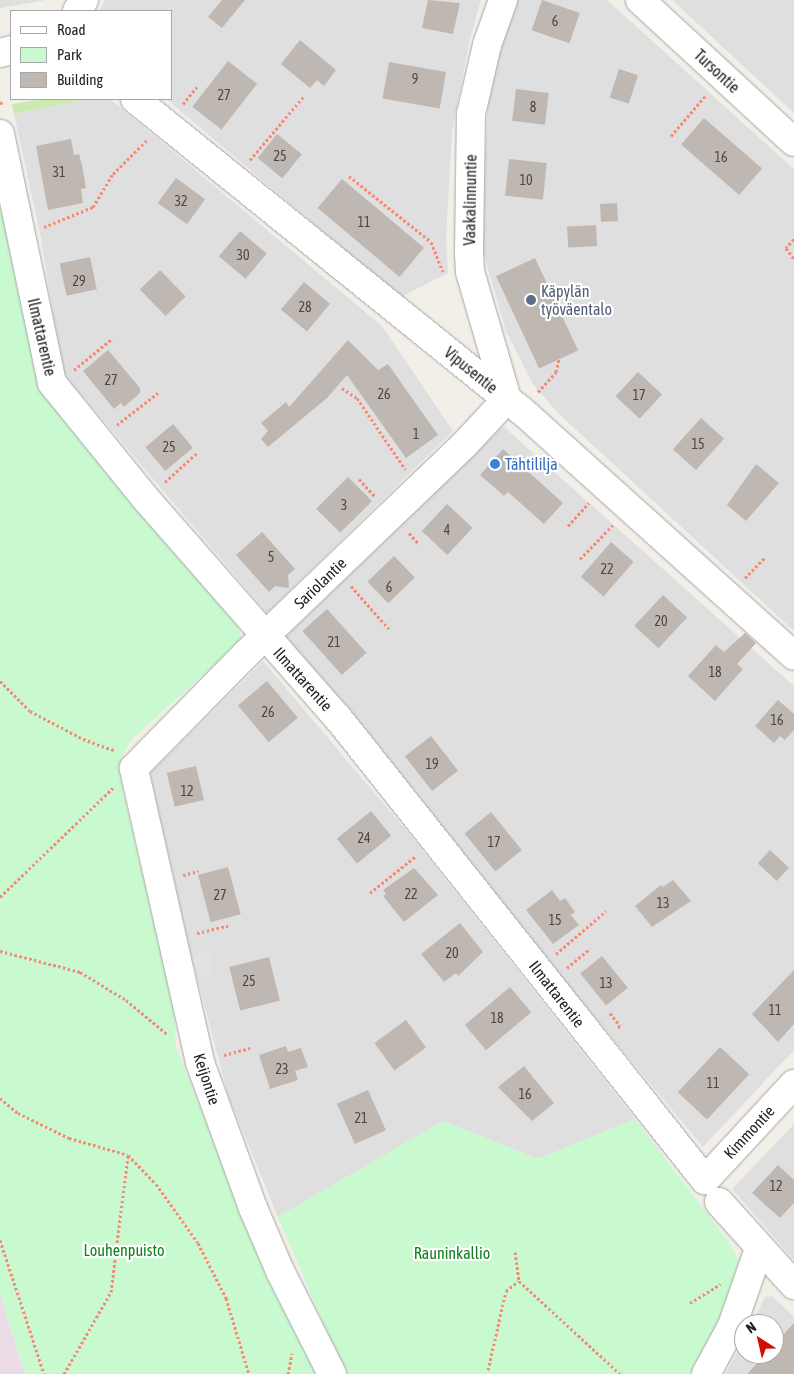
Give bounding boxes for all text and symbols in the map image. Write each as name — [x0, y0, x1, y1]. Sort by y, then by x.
legend — [10, 10, 172, 100]
house number: 6 — [552, 13, 558, 29]
text: Road — [57, 21, 86, 38]
street label: Tursontie — [690, 45, 744, 97]
text: Park — [57, 46, 82, 63]
text: Building — [57, 71, 103, 88]
house number: 9 — [412, 71, 418, 87]
house number: 27 — [217, 87, 231, 103]
house number: 8 — [530, 99, 536, 115]
house number: 25 — [273, 148, 287, 164]
house number: 16 — [714, 149, 728, 165]
street label: Vaakalinnuntie — [460, 154, 480, 246]
house number: 31 — [52, 164, 66, 180]
house number: 10 — [519, 172, 533, 188]
house number: 32 — [174, 193, 188, 209]
house number: 11 — [357, 214, 371, 230]
house number: 30 — [236, 247, 250, 263]
house number: 29 — [72, 273, 86, 289]
place label: Käpylän työväentalo — [541, 281, 612, 319]
marker: Käpylän työväentalo — [525, 294, 537, 306]
street label: Ilmattarentie — [24, 296, 60, 378]
house number: 28 — [298, 299, 312, 315]
street label: Vipusentie — [440, 343, 502, 397]
house number: 27 — [104, 372, 118, 388]
house number: 26 — [377, 386, 391, 402]
house number: 17 — [632, 387, 646, 403]
house number: 1 — [413, 426, 419, 442]
house number: 15 — [691, 436, 705, 452]
house number: 25 — [162, 439, 176, 455]
place label: Tähtililja — [505, 454, 558, 474]
marker: Tähtililja — [489, 458, 501, 470]
house number: 3 — [341, 497, 347, 513]
house number: 4 — [444, 522, 450, 538]
house number: 5 — [268, 549, 274, 565]
street label: Sariolantie — [290, 553, 350, 613]
house number: 22 — [600, 561, 614, 577]
house number: 6 — [386, 579, 392, 595]
house number: 20 — [654, 613, 668, 629]
house number: 21 — [327, 634, 341, 650]
street label: Ilmattarentie — [269, 643, 337, 715]
house number: 18 — [708, 664, 722, 680]
house number: 26 — [261, 704, 275, 720]
house number: 16 — [770, 712, 784, 728]
house number: 19 — [425, 756, 439, 772]
house number: 12 — [180, 783, 194, 799]
house number: 24 — [357, 830, 371, 846]
house number: 17 — [487, 834, 501, 850]
house number: 22 — [404, 886, 418, 902]
house number: 27 — [213, 887, 227, 903]
house number: 13 — [656, 895, 670, 911]
house number: 15 — [548, 912, 562, 928]
house number: 20 — [445, 945, 459, 961]
street label: Ilmattarentie — [525, 957, 589, 1031]
house number: 25 — [242, 973, 256, 989]
house number: 13 — [599, 975, 613, 991]
house number: 11 — [768, 1002, 782, 1018]
house number: 18 — [490, 1010, 504, 1026]
street label: Keijontie — [190, 1051, 224, 1107]
house number: 23 — [275, 1061, 289, 1077]
house number: 11 — [706, 1075, 720, 1091]
house number: 16 — [518, 1086, 532, 1102]
street label: Kimmontie — [720, 1102, 778, 1162]
house number: 21 — [354, 1110, 368, 1126]
house number: 12 — [769, 1178, 783, 1194]
park label: Louhenpuisto — [84, 1240, 164, 1260]
park label: Rauninkallio — [414, 1243, 490, 1263]
north arrow — [734, 1314, 784, 1364]
text: N — [743, 1319, 759, 1336]

